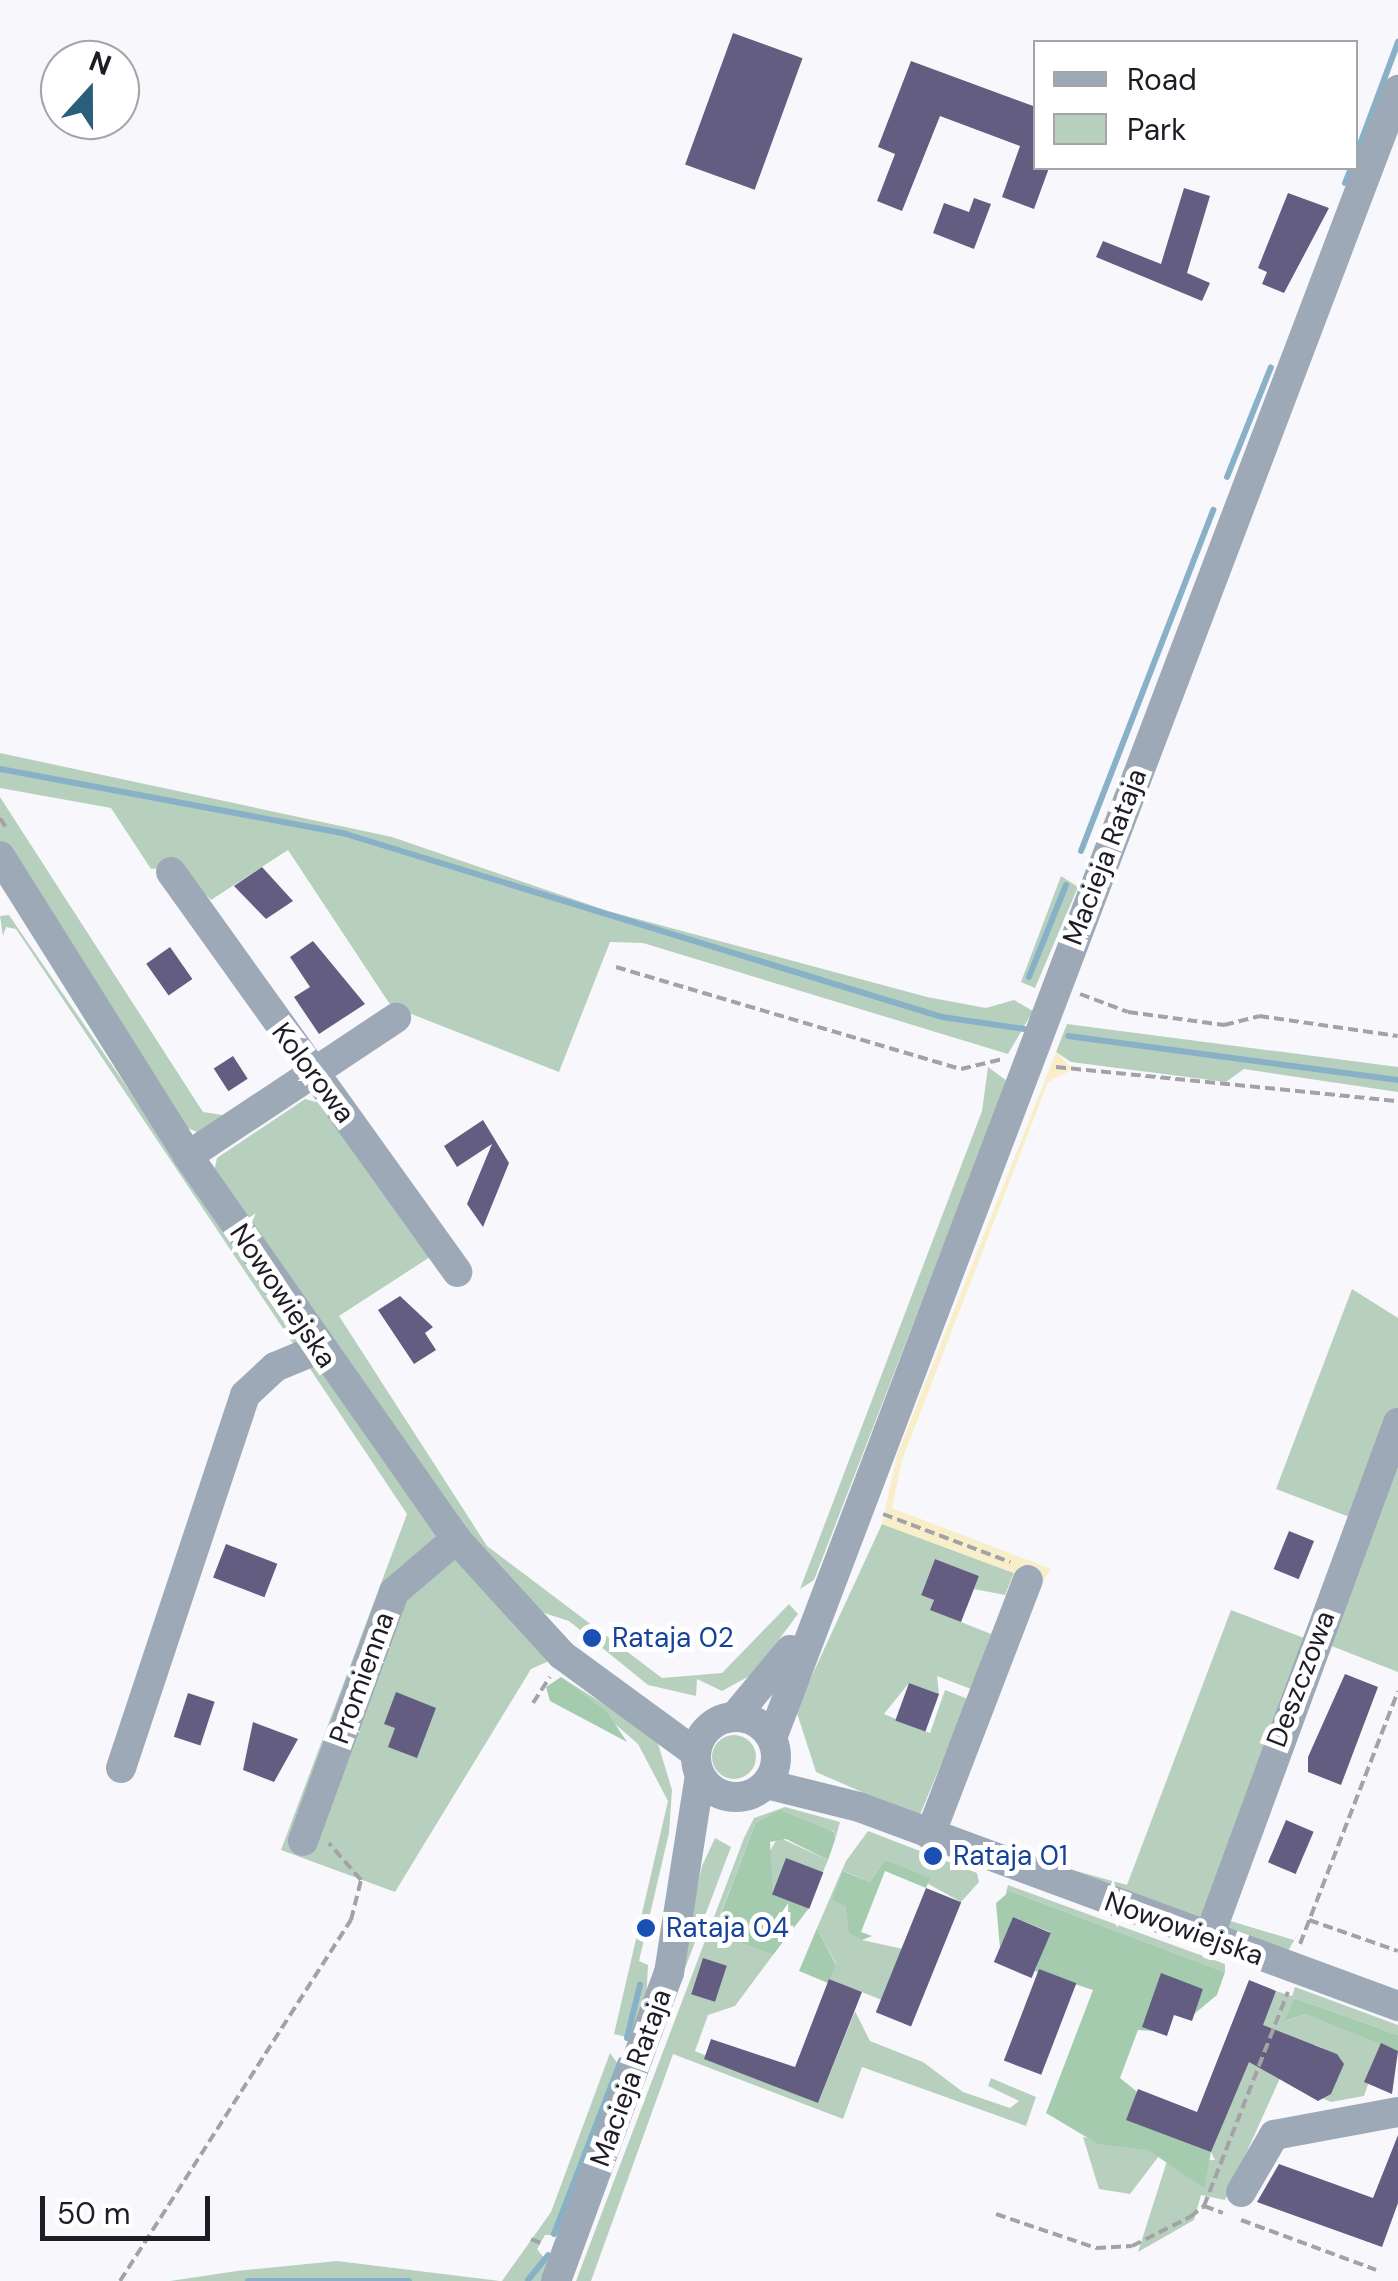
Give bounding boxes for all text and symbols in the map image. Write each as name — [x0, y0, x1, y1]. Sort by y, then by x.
north arrow — [40, 40, 140, 140]
legend — [1033, 40, 1358, 170]
text: N — [84, 42, 116, 84]
text: Road — [1127, 60, 1197, 99]
text: Park — [1127, 110, 1186, 149]
street label: Macieja Rataja — [1056, 764, 1154, 950]
street label: Kolorowa — [264, 1016, 362, 1130]
street label: Nowowiejska — [223, 1218, 343, 1374]
street label: Deszczowa — [1260, 1606, 1342, 1752]
street label: Promienna — [323, 1608, 401, 1748]
place label: Rataja 02 — [612, 1621, 734, 1655]
marker: Rataja 02 — [581, 1627, 603, 1649]
place label: Rataja 01 — [953, 1839, 1068, 1873]
marker: Rataja 01 — [922, 1845, 944, 1867]
street label: Nowowiejska — [1100, 1885, 1268, 1973]
place label: Rataja 04 — [666, 1911, 789, 1945]
marker: Rataja 04 — [635, 1917, 657, 1939]
street label: Macieja Rataja — [583, 1985, 679, 2171]
scale bar — [45, 2176, 215, 2238]
text: 50 m — [57, 2194, 131, 2233]

